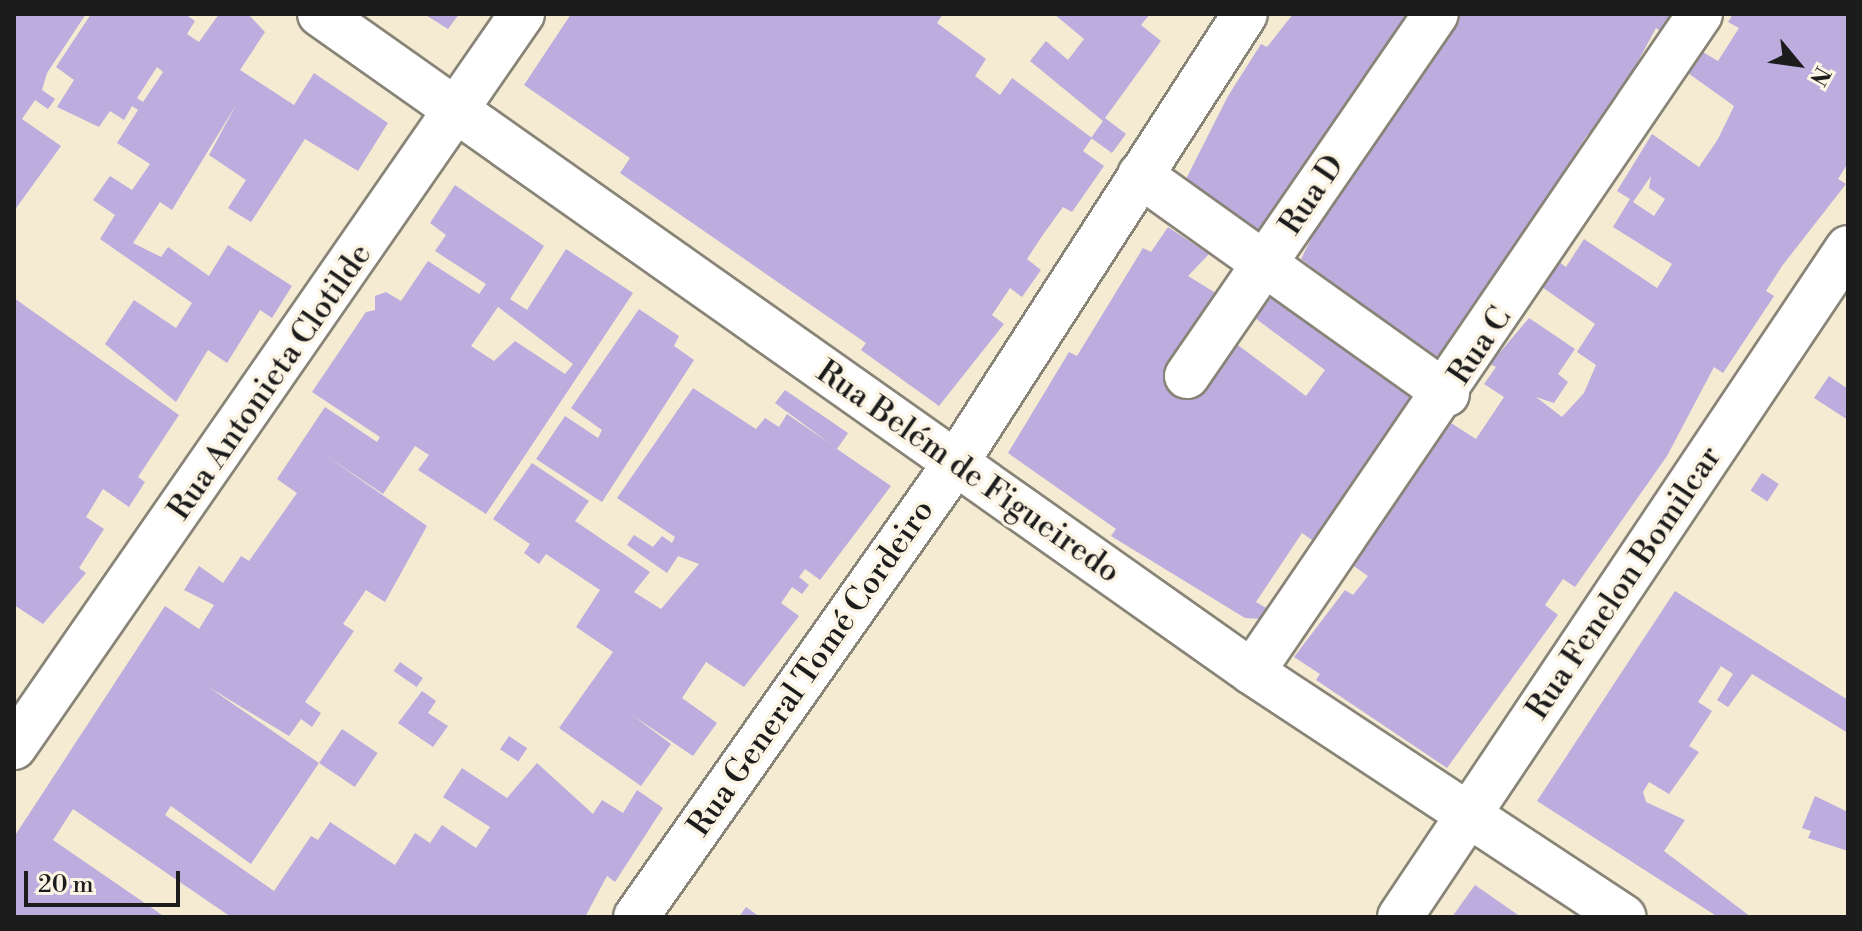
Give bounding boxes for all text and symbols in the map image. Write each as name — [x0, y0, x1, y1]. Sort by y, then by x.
north arrow — [1758, 24, 1838, 104]
text: N — [1803, 62, 1835, 90]
street label: Rua D — [1271, 148, 1353, 242]
street label: Rua Antonieta Clotilde — [160, 236, 380, 528]
street label: Rua C — [1440, 300, 1520, 392]
street label: Rua Belém de Figueiredo — [809, 353, 1127, 591]
street label: Rua Fenelon Bomilcar — [1518, 439, 1730, 727]
street label: Rua General Tomé Cordeiro — [680, 492, 942, 844]
scale bar — [28, 855, 184, 905]
text: 20 m — [38, 870, 94, 900]

